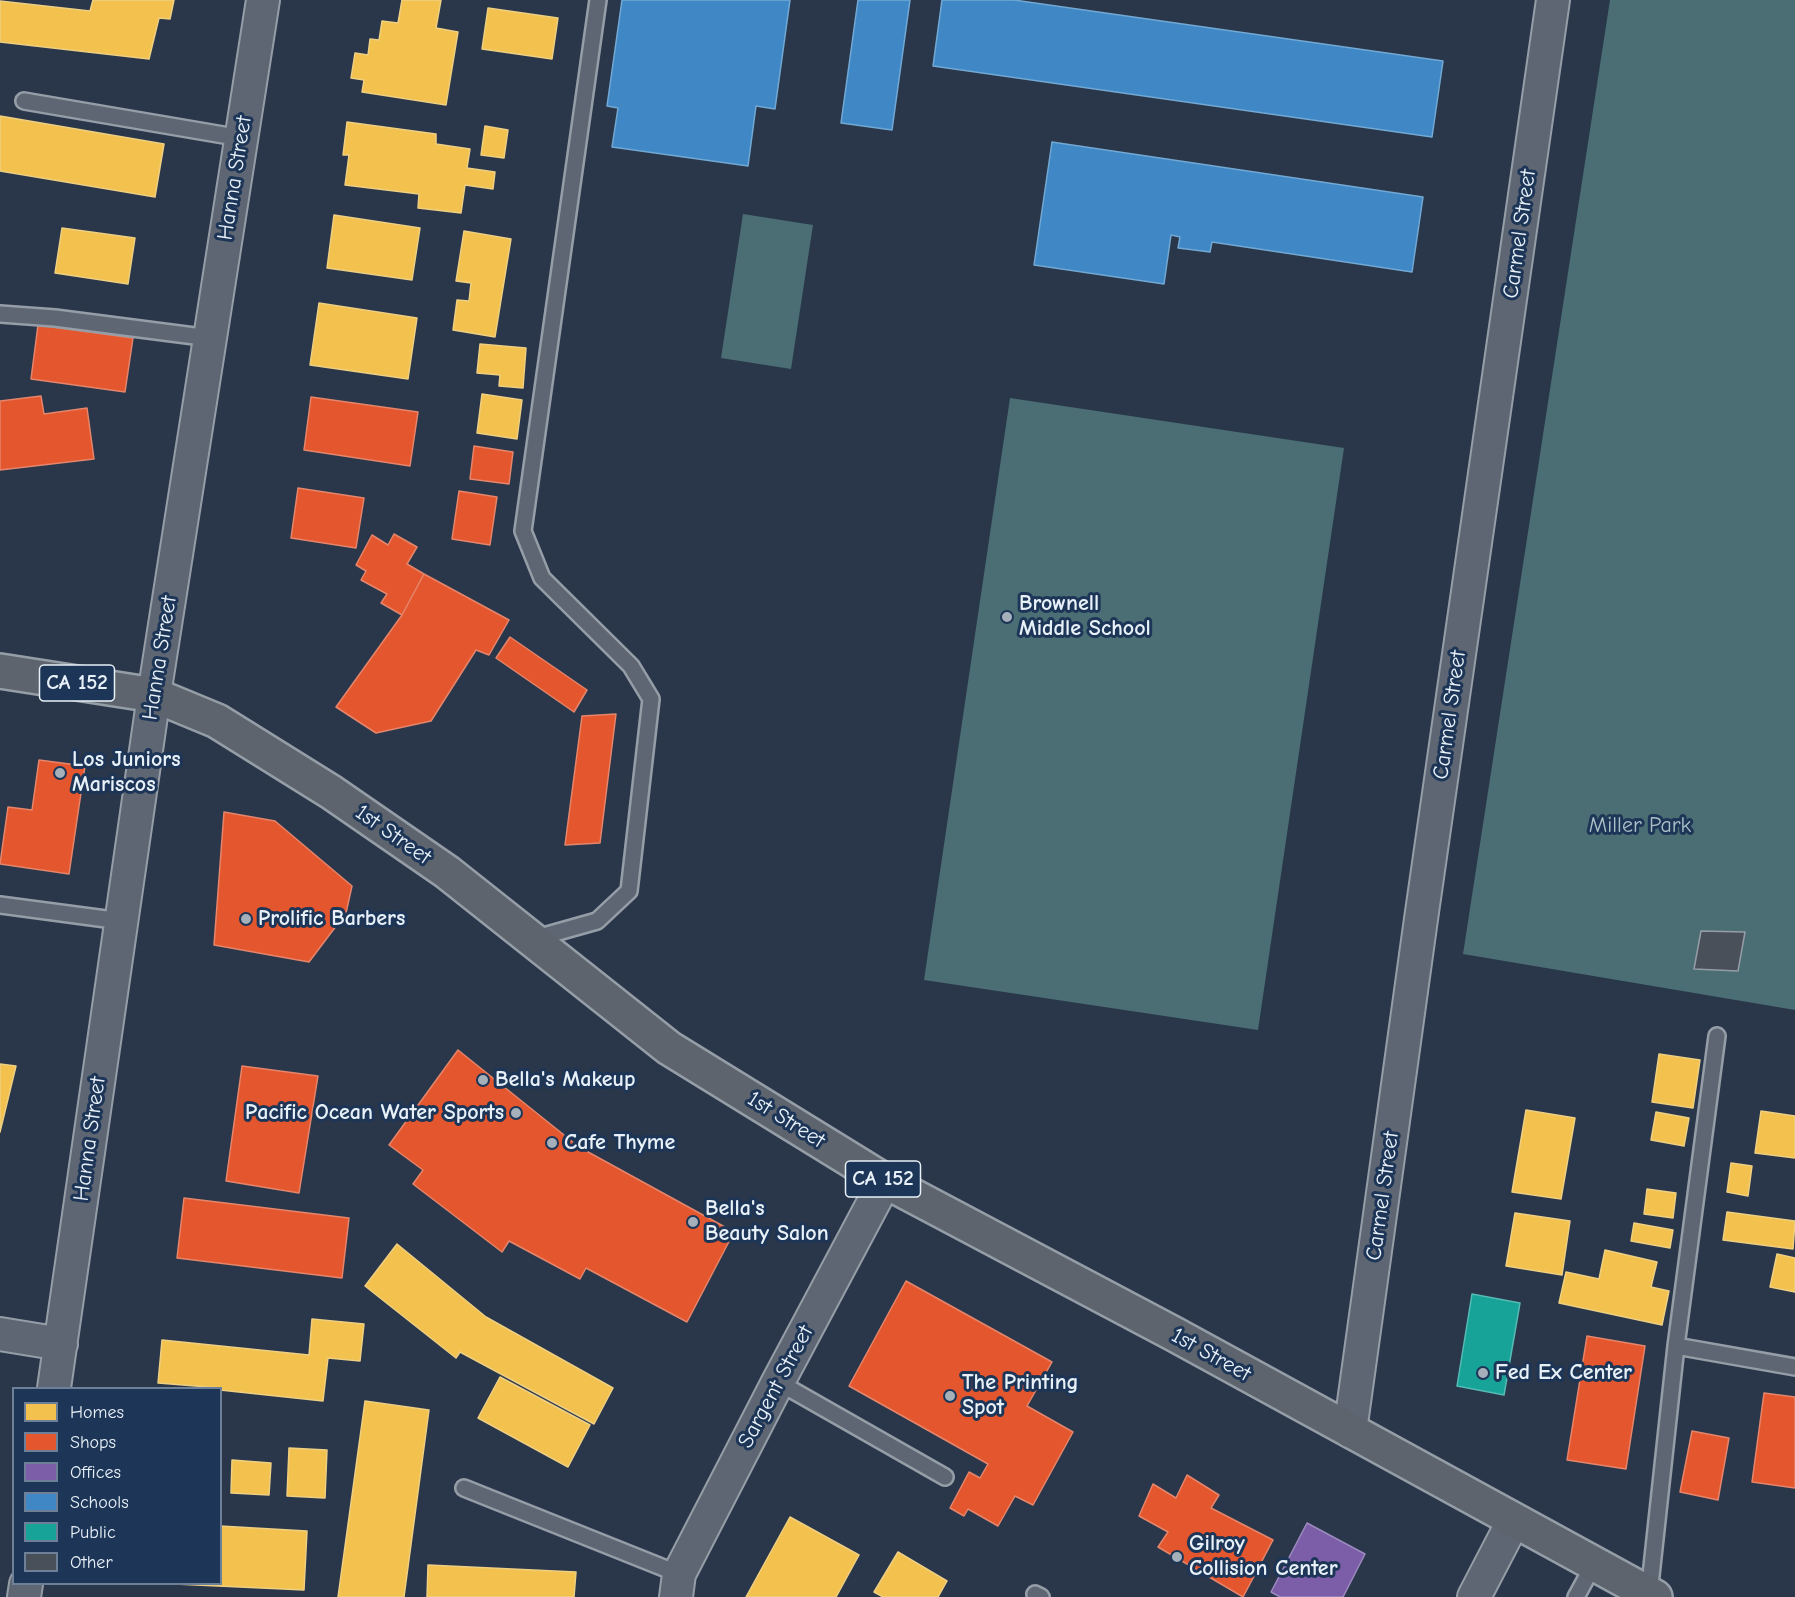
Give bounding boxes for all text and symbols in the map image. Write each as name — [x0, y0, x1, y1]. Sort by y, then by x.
street label: Hanna Street — [212, 114, 258, 242]
street label: Carmel Street — [1498, 168, 1542, 300]
place label: Brownell Middle School — [1019, 591, 1151, 642]
street label: Hanna Street — [137, 594, 183, 722]
marker: Brownell Middle School — [1000, 610, 1014, 624]
street label: Carmel Street — [1428, 649, 1472, 781]
road number: CA 152 — [40, 665, 115, 701]
place label: Los Juniors Mariscos — [72, 747, 180, 798]
marker: Los Juniors Mariscos — [53, 766, 67, 780]
street label: 1st Street — [350, 799, 436, 871]
park label: Miller Park — [1589, 813, 1691, 839]
place label: Prolific Barbers — [258, 906, 405, 932]
marker: Prolific Barbers — [239, 912, 253, 926]
place label: Bella's Makeup — [495, 1067, 635, 1093]
marker: Bella's Makeup — [476, 1073, 490, 1087]
street label: Hanna Street — [68, 1075, 112, 1203]
street label: 1st Street — [742, 1086, 830, 1154]
place label: Pacific Ocean Water Sports — [245, 1100, 504, 1126]
marker: Pacific Ocean Water Sports — [509, 1106, 523, 1120]
place label: Cafe Thyme — [564, 1130, 675, 1156]
street label: Carmel Street — [1361, 1130, 1405, 1262]
marker: Cafe Thyme — [545, 1136, 559, 1150]
road number: CA 152 — [846, 1161, 920, 1197]
place label: Bella's Beauty Salon — [705, 1196, 829, 1248]
marker: Bella's Beauty Salon — [686, 1215, 700, 1229]
street label: Sargent Street — [733, 1321, 819, 1453]
street label: 1st Street — [1167, 1322, 1255, 1388]
place label: Fed Ex Center — [1495, 1360, 1632, 1386]
marker: Fed Ex Center — [1476, 1366, 1490, 1380]
place label: The Printing Spot — [962, 1370, 1079, 1422]
legend — [12, 1387, 222, 1585]
marker: The Printing Spot — [943, 1389, 957, 1403]
text: Homes — [70, 1402, 124, 1423]
text: Shops — [70, 1432, 116, 1453]
text: Offices — [70, 1462, 121, 1483]
text: Schools — [70, 1492, 129, 1513]
text: Public — [70, 1522, 116, 1543]
place label: Gilroy Collision Center — [1189, 1531, 1337, 1582]
marker: Gilroy Collision Center — [1170, 1550, 1184, 1564]
text: Other — [70, 1552, 113, 1573]

